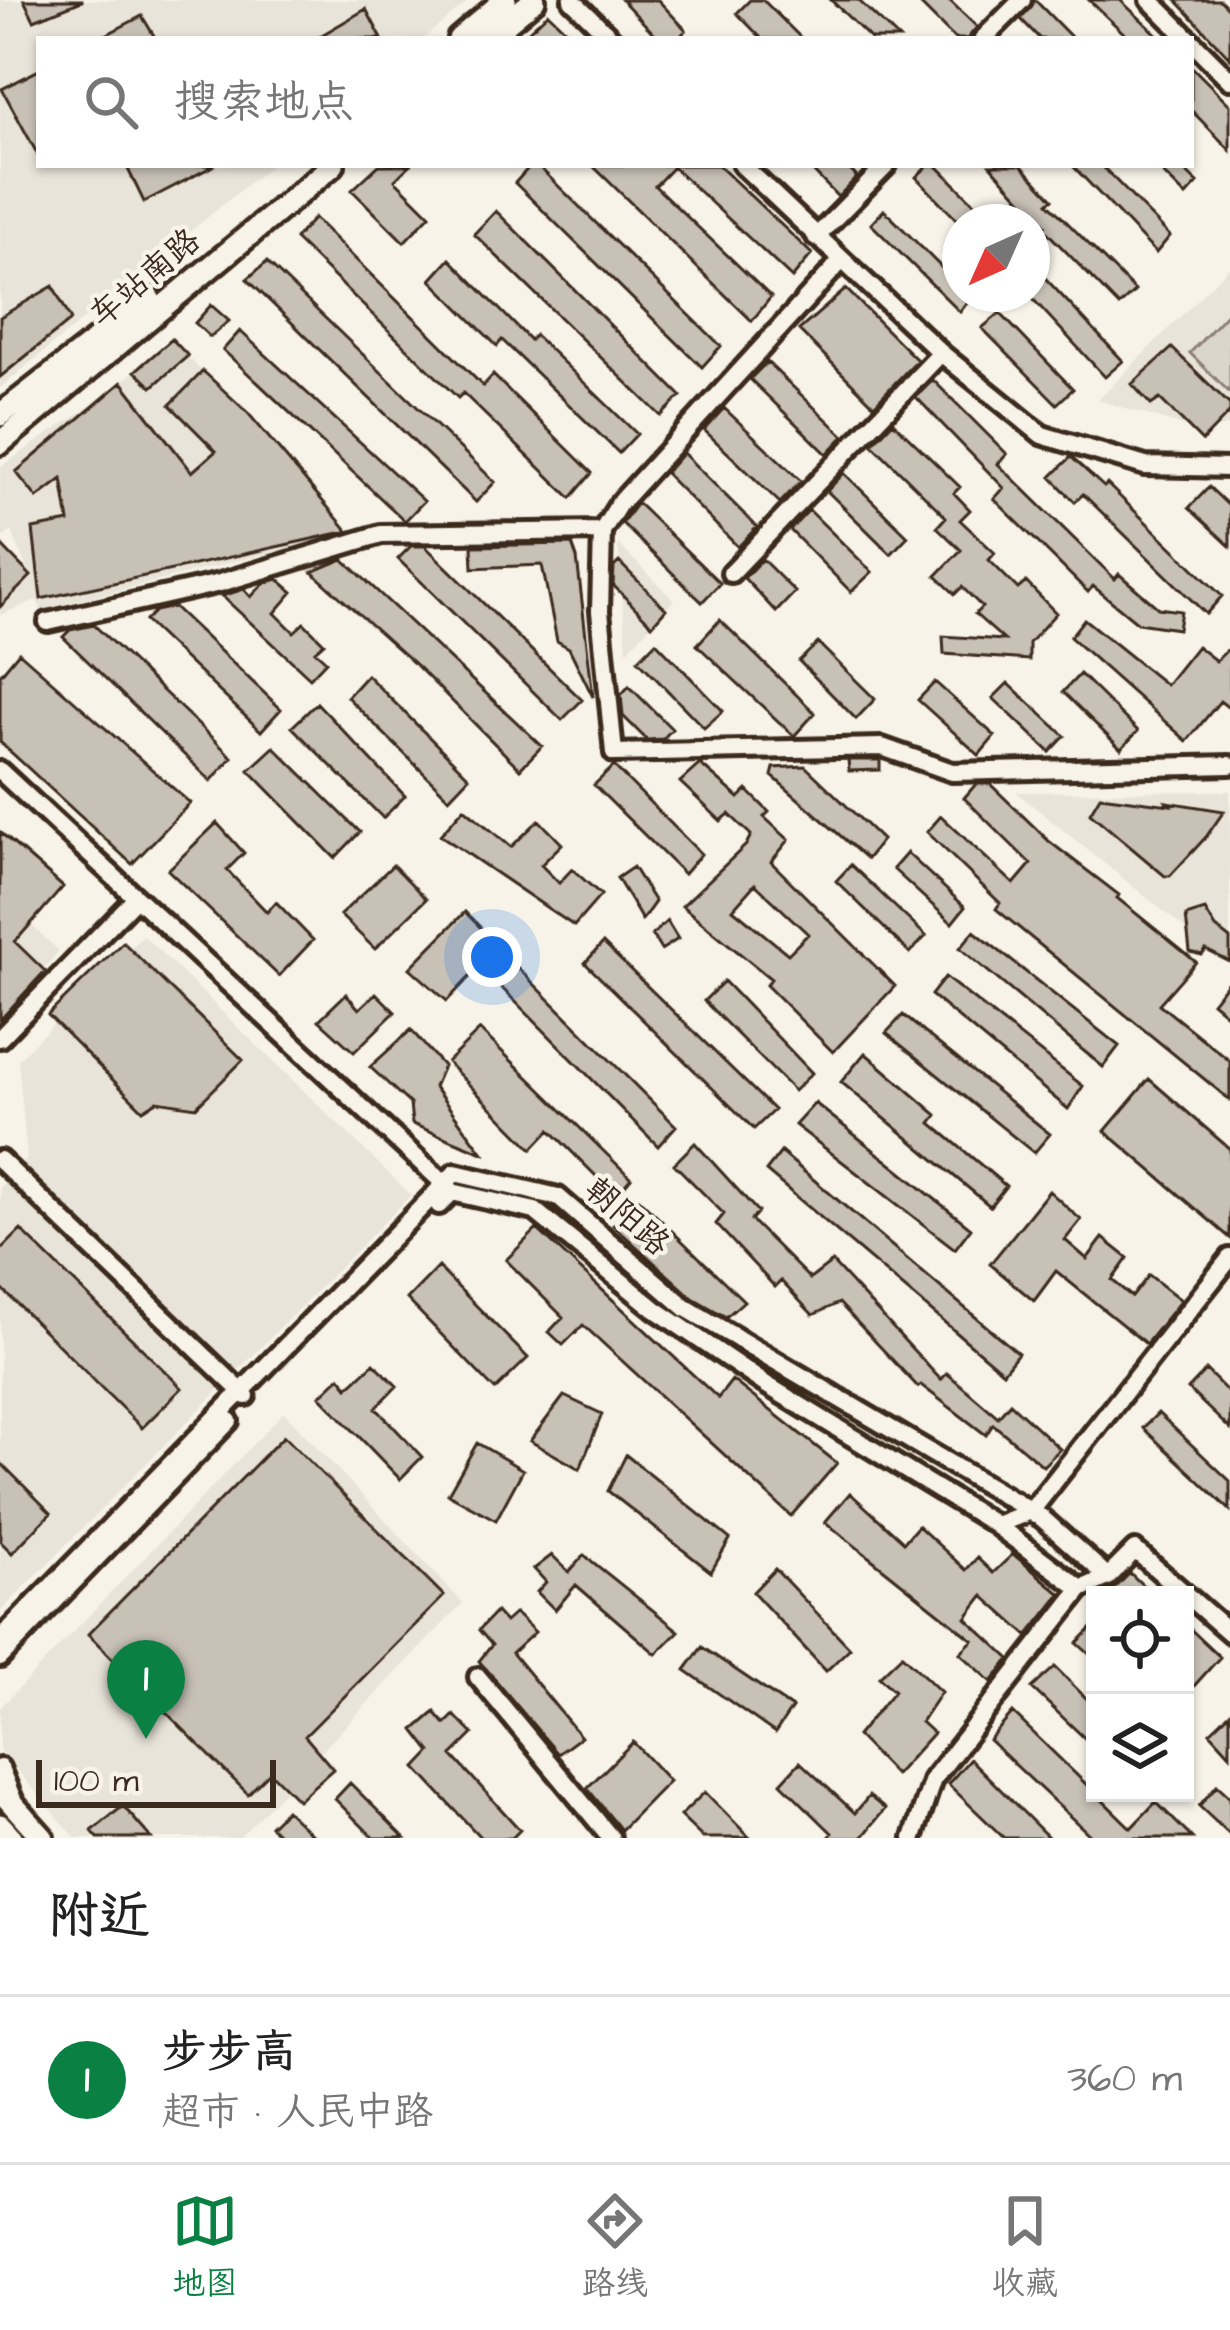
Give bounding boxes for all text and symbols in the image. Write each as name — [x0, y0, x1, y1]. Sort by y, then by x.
search box — [36, 36, 1194, 168]
icon: search — [78, 69, 144, 135]
text: 搜索地点 — [174, 72, 354, 134]
north arrow — [942, 204, 1050, 312]
street label: 车站南路 — [80, 218, 210, 338]
your location — [462, 927, 522, 987]
street label: 朝阳路 — [575, 1167, 679, 1267]
map controls — [1086, 1586, 1194, 1802]
button: locate — [1086, 1586, 1194, 1694]
pin: 1 — [107, 1640, 185, 1739]
button: layers — [1086, 1694, 1194, 1802]
scale bar — [36, 1754, 276, 1807]
text: 100 m — [54, 1758, 139, 1804]
text: 附近 — [48, 1882, 150, 1953]
text: 步步高 — [162, 2022, 297, 2084]
text: 1 — [85, 2053, 90, 2107]
text: 360 m — [1067, 2053, 1182, 2107]
text: 超市 · 人民中路 — [162, 2086, 433, 2140]
tab: 地图 — [172, 2188, 238, 2307]
tab: 路线 — [582, 2188, 648, 2307]
tab: 收藏 — [992, 2188, 1058, 2307]

